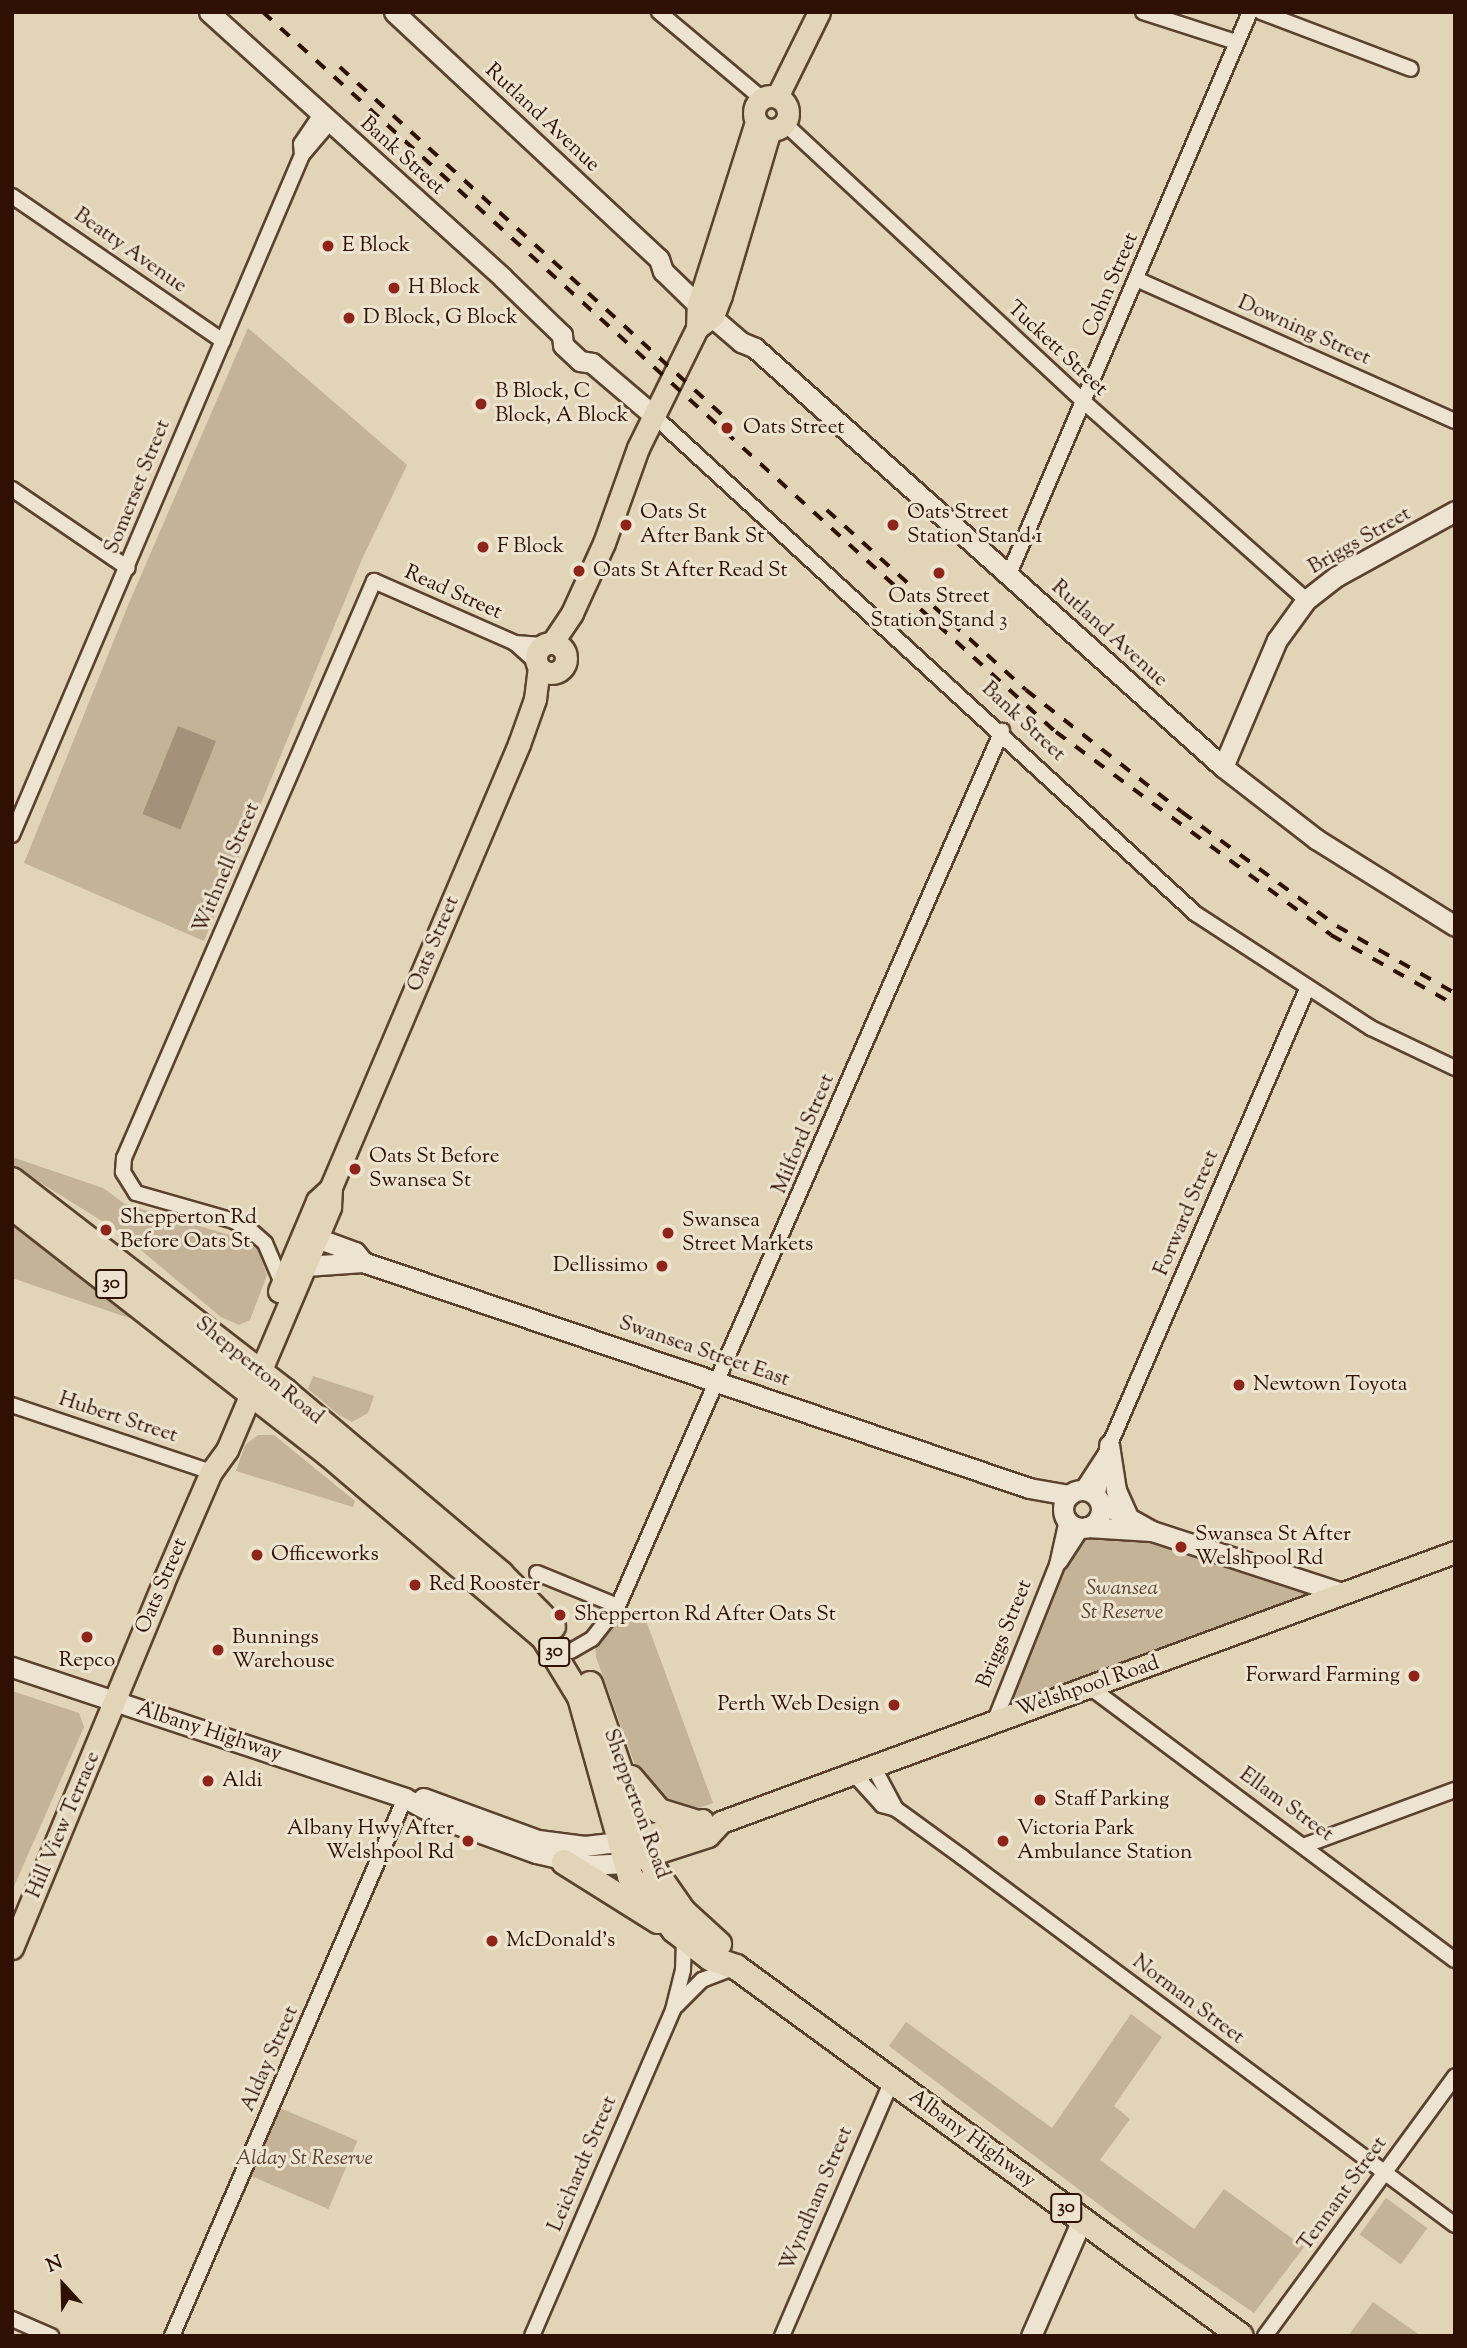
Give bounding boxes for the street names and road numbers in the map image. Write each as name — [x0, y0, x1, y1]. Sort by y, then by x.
street label: Rutland Avenue — [479, 58, 605, 178]
street label: Bank Street — [354, 111, 450, 201]
street label: Beatty Avenue — [69, 203, 191, 299]
street label: Cohn Street — [1078, 229, 1144, 341]
street label: Downing Street — [1234, 290, 1374, 372]
street label: Tuckett Street — [1002, 296, 1112, 402]
street label: Somerset Street — [100, 416, 176, 558]
street label: Briggs Street — [1304, 502, 1416, 580]
street label: Read Street — [400, 560, 506, 626]
street label: Rutland Avenue — [1046, 575, 1172, 693]
street label: Bank Street — [976, 677, 1070, 767]
street label: Withnell Street — [188, 799, 266, 937]
street label: Oats Street — [403, 892, 465, 996]
street label: Milford Street — [767, 1070, 841, 1198]
street label: Forward Street — [1149, 1146, 1225, 1280]
road number: 30 — [94, 1268, 128, 1300]
street label: Swansea Street East — [615, 1311, 793, 1393]
street label: Shepperton Road — [190, 1312, 328, 1430]
street label: Hubert Street — [55, 1387, 181, 1449]
street label: Oats Street — [131, 1534, 193, 1638]
street label: Briggs Street — [972, 1576, 1038, 1692]
road number: 30 — [536, 1636, 572, 1668]
street label: Welshpool Road — [1013, 1651, 1163, 1723]
street label: Albany Highway — [133, 1697, 285, 1767]
street label: Shepperton Road — [597, 1726, 675, 1882]
street label: Hill View Terrace — [22, 1748, 106, 1902]
street label: Ellam Street — [1234, 1762, 1338, 1848]
street label: Norman Street — [1127, 1950, 1249, 2050]
street label: Alday Street — [235, 2002, 305, 2116]
street label: Albany Highway — [903, 2084, 1041, 2194]
street label: Leichardt Street — [543, 2092, 623, 2236]
street label: Wyndham Street — [775, 2123, 859, 2275]
street label: Tennant Street — [1293, 2132, 1393, 2256]
road number: 30 — [1048, 2192, 1084, 2224]

